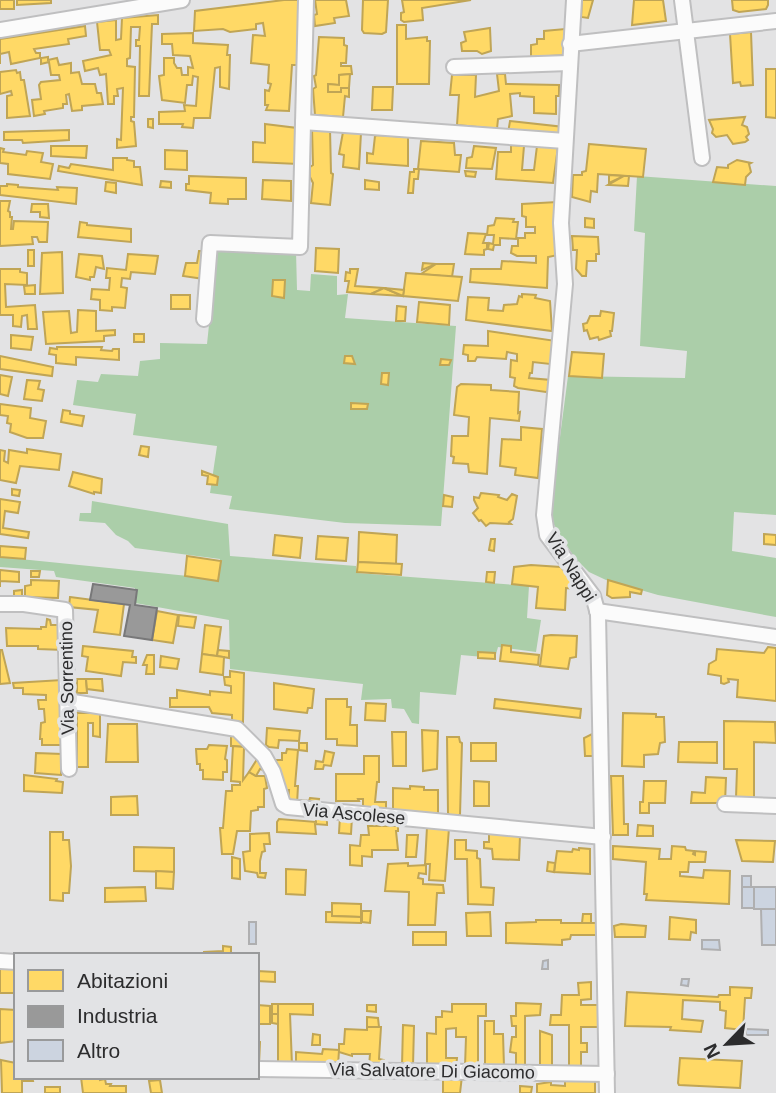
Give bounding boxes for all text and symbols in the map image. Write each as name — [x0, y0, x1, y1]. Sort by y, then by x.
street label: Via Nappi — [542, 529, 600, 605]
street label: Via Sorrentino — [56, 621, 78, 735]
street label: Via Ascolese — [302, 800, 406, 828]
legend — [14, 953, 259, 1079]
text: Abitazioni — [77, 969, 168, 992]
text: Industria — [77, 1004, 158, 1027]
north arrow — [692, 1009, 762, 1079]
text: Altro — [77, 1039, 120, 1062]
text: N — [700, 1040, 724, 1062]
street label: Via Salvatore Di Giacomo — [329, 1059, 535, 1083]

